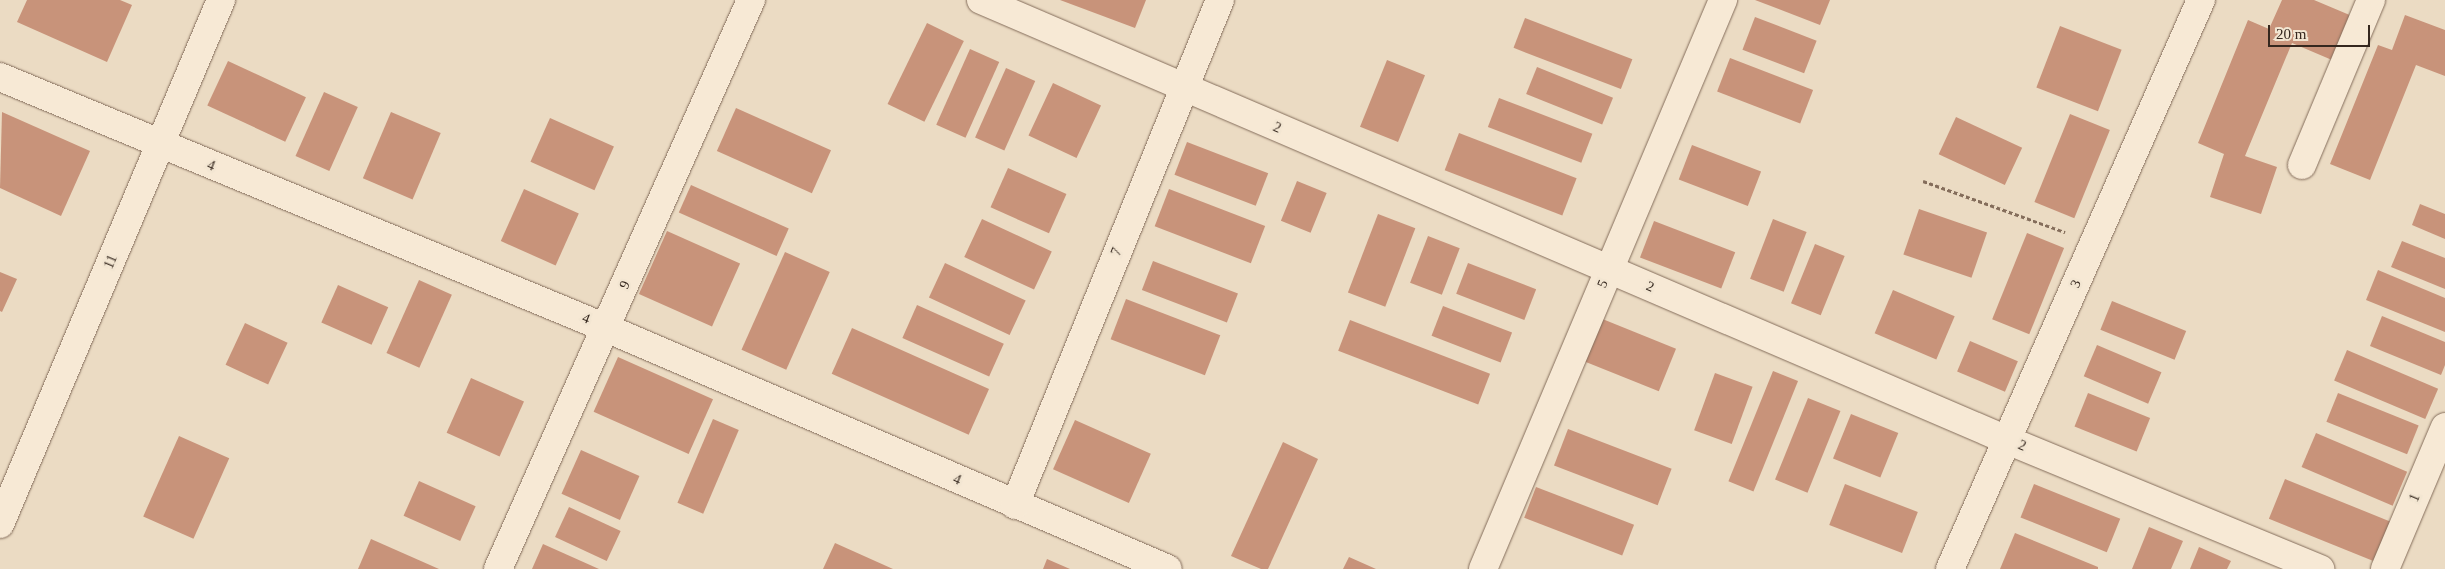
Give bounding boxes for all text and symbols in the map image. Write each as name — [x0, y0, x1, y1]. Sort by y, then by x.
scale bar — [2270, 15, 2372, 47]
text: 20 m — [2276, 26, 2306, 42]
street label: 2 — [1270, 119, 1284, 137]
street label: 4 — [205, 157, 217, 175]
street label: 7 — [1108, 246, 1126, 258]
street label: 11 — [101, 253, 121, 271]
street label: 5 — [1594, 277, 1612, 291]
street label: 3 — [2067, 277, 2085, 291]
street label: 9 — [616, 278, 634, 292]
street label: 2 — [1643, 278, 1657, 296]
street label: 4 — [580, 310, 592, 328]
street label: 2 — [2016, 437, 2028, 455]
street label: 4 — [950, 471, 964, 489]
street label: 1 — [2406, 491, 2424, 505]

